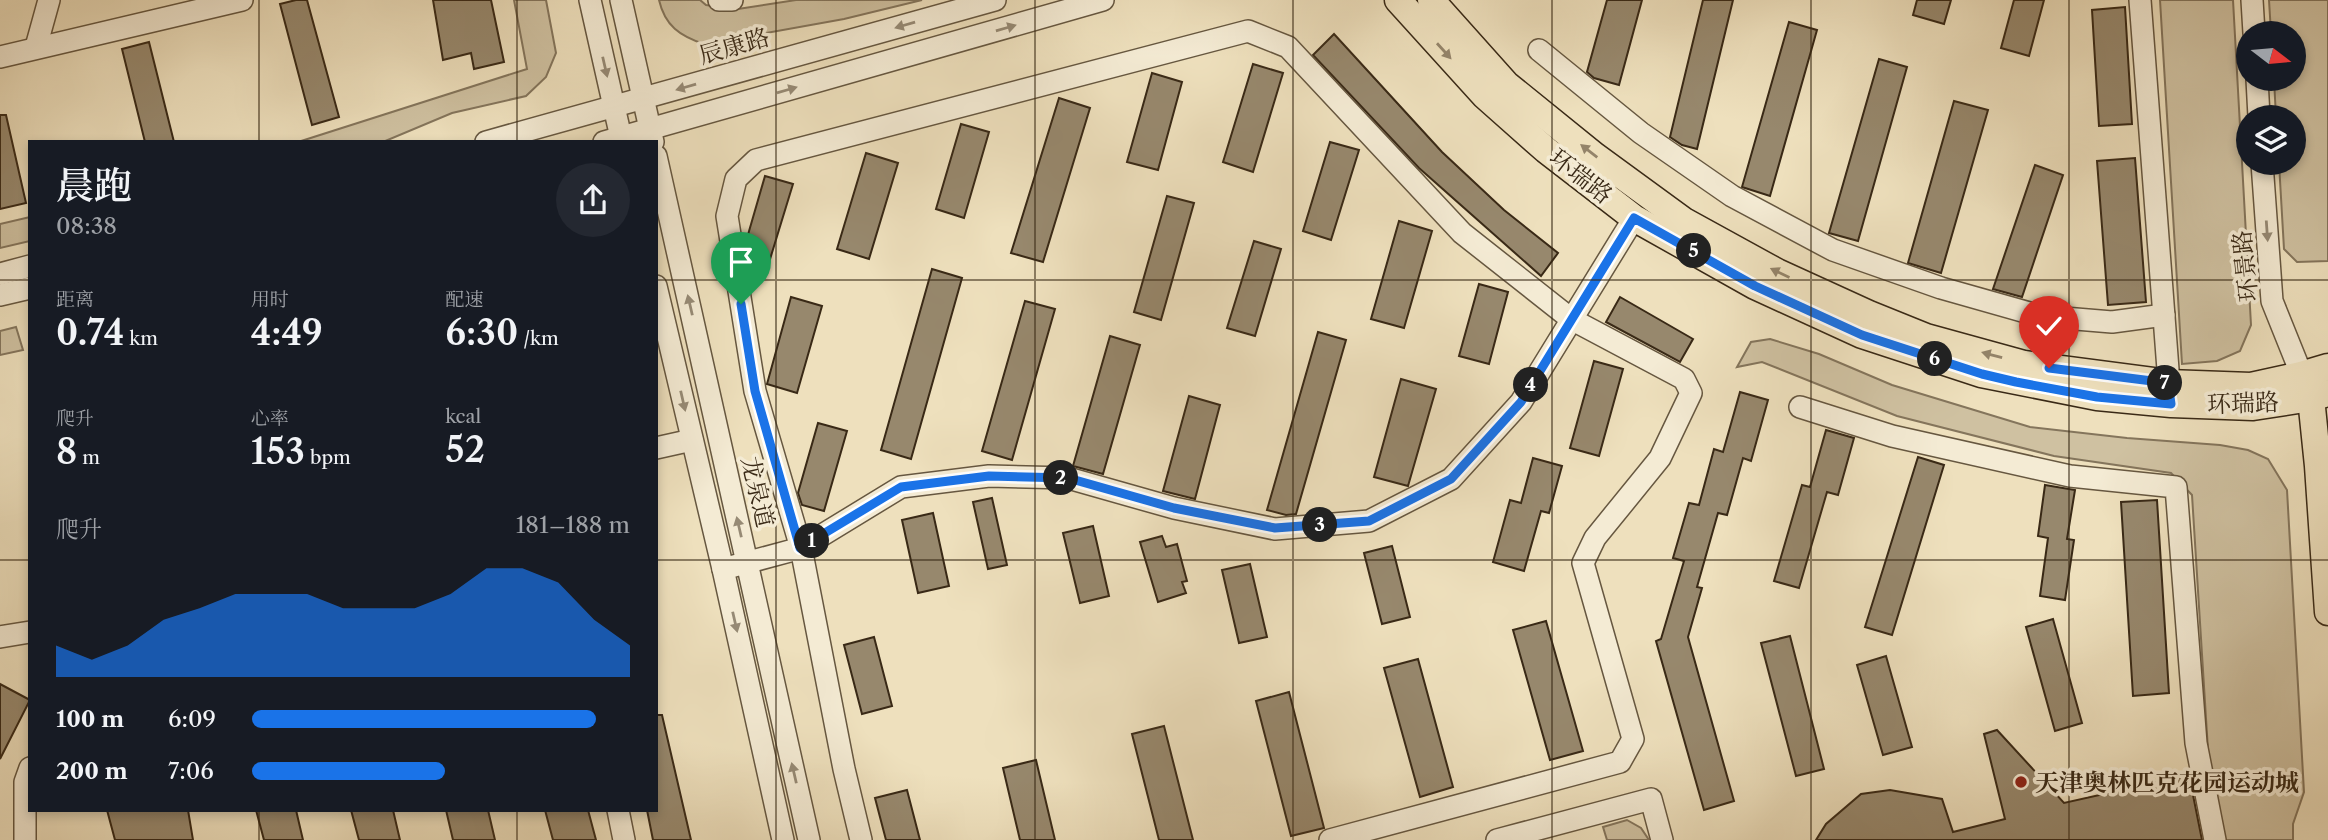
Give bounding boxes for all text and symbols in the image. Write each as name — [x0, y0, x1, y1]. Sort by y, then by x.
one-way arrow — [894, 20, 916, 31]
north arrow — [2236, 21, 2306, 91]
map controls — [2236, 21, 2306, 175]
street label: 辰康路 — [695, 22, 773, 70]
one-way arrow — [996, 22, 1017, 32]
one-way arrow — [1435, 42, 1451, 59]
one-way arrow — [600, 56, 611, 78]
one-way arrow — [675, 82, 697, 93]
one-way arrow — [777, 84, 799, 95]
button: layers — [2236, 105, 2306, 175]
street label: 环瑞路 — [1544, 142, 1618, 210]
one-way arrow — [1580, 144, 1598, 158]
text: 晨跑 — [56, 162, 132, 209]
button: share — [556, 163, 630, 237]
text: 08:38 — [56, 212, 117, 240]
one-way arrow — [2262, 220, 2273, 242]
street label: 环景路 — [2227, 229, 2263, 303]
pin — [711, 232, 771, 304]
pin: 5 — [1676, 233, 1712, 268]
text: 5 — [1688, 239, 1699, 262]
icon: arrive — [722, 243, 760, 281]
one-way arrow — [1770, 267, 1790, 279]
text: 距离 — [56, 288, 94, 311]
text: 用时 — [251, 288, 289, 311]
text: 配速 — [445, 288, 483, 311]
one-way arrow — [684, 294, 695, 316]
pin — [2019, 296, 2079, 368]
icon: check — [2030, 307, 2068, 345]
text: 0.74 — [56, 311, 124, 354]
text: 4:49 — [251, 311, 323, 354]
text: 6:30 — [445, 311, 518, 354]
text: km — [124, 327, 158, 350]
text: /km — [518, 327, 559, 350]
pin: 6 — [1918, 342, 1952, 376]
text: 6 — [1929, 347, 1940, 370]
one-way arrow — [1981, 349, 2003, 360]
pin: 7 — [2148, 366, 2182, 400]
pin: 4 — [1514, 368, 1548, 402]
text: 7 — [2160, 371, 2169, 394]
text: 4 — [1525, 373, 1536, 396]
street label: 环瑞路 — [2207, 387, 2279, 419]
one-way arrow — [678, 390, 689, 412]
text: kcal — [445, 405, 481, 428]
text: 爬升 — [56, 407, 94, 430]
text: 心率 — [251, 407, 289, 430]
text: 52 — [445, 428, 485, 471]
text: 8 — [56, 430, 77, 473]
text: 153 — [251, 430, 305, 473]
text: m — [77, 446, 100, 469]
text: bpm — [305, 446, 351, 469]
street label: 龙泉道 — [736, 454, 780, 530]
pin: 2 — [1044, 461, 1078, 496]
text: 2 — [1055, 466, 1066, 489]
pin: 3 — [1302, 508, 1338, 542]
text: 181–188 m — [516, 511, 630, 539]
text: 3 — [1314, 513, 1325, 536]
text: 爬升 — [56, 515, 102, 543]
one-way arrow — [734, 516, 745, 538]
pin: 1 — [794, 524, 830, 558]
text: 1 — [807, 529, 816, 552]
one-way arrow — [729, 611, 740, 633]
text: 100 m — [56, 705, 124, 733]
text: 6:09 — [168, 705, 216, 733]
text: 200 m — [56, 757, 128, 785]
text: 7:06 — [168, 757, 214, 785]
one-way arrow — [789, 762, 800, 784]
place label: 天津奥林匹克花园运动城 — [2035, 768, 2299, 797]
marker: 天津奥林匹克花园运动城 — [2013, 774, 2029, 790]

